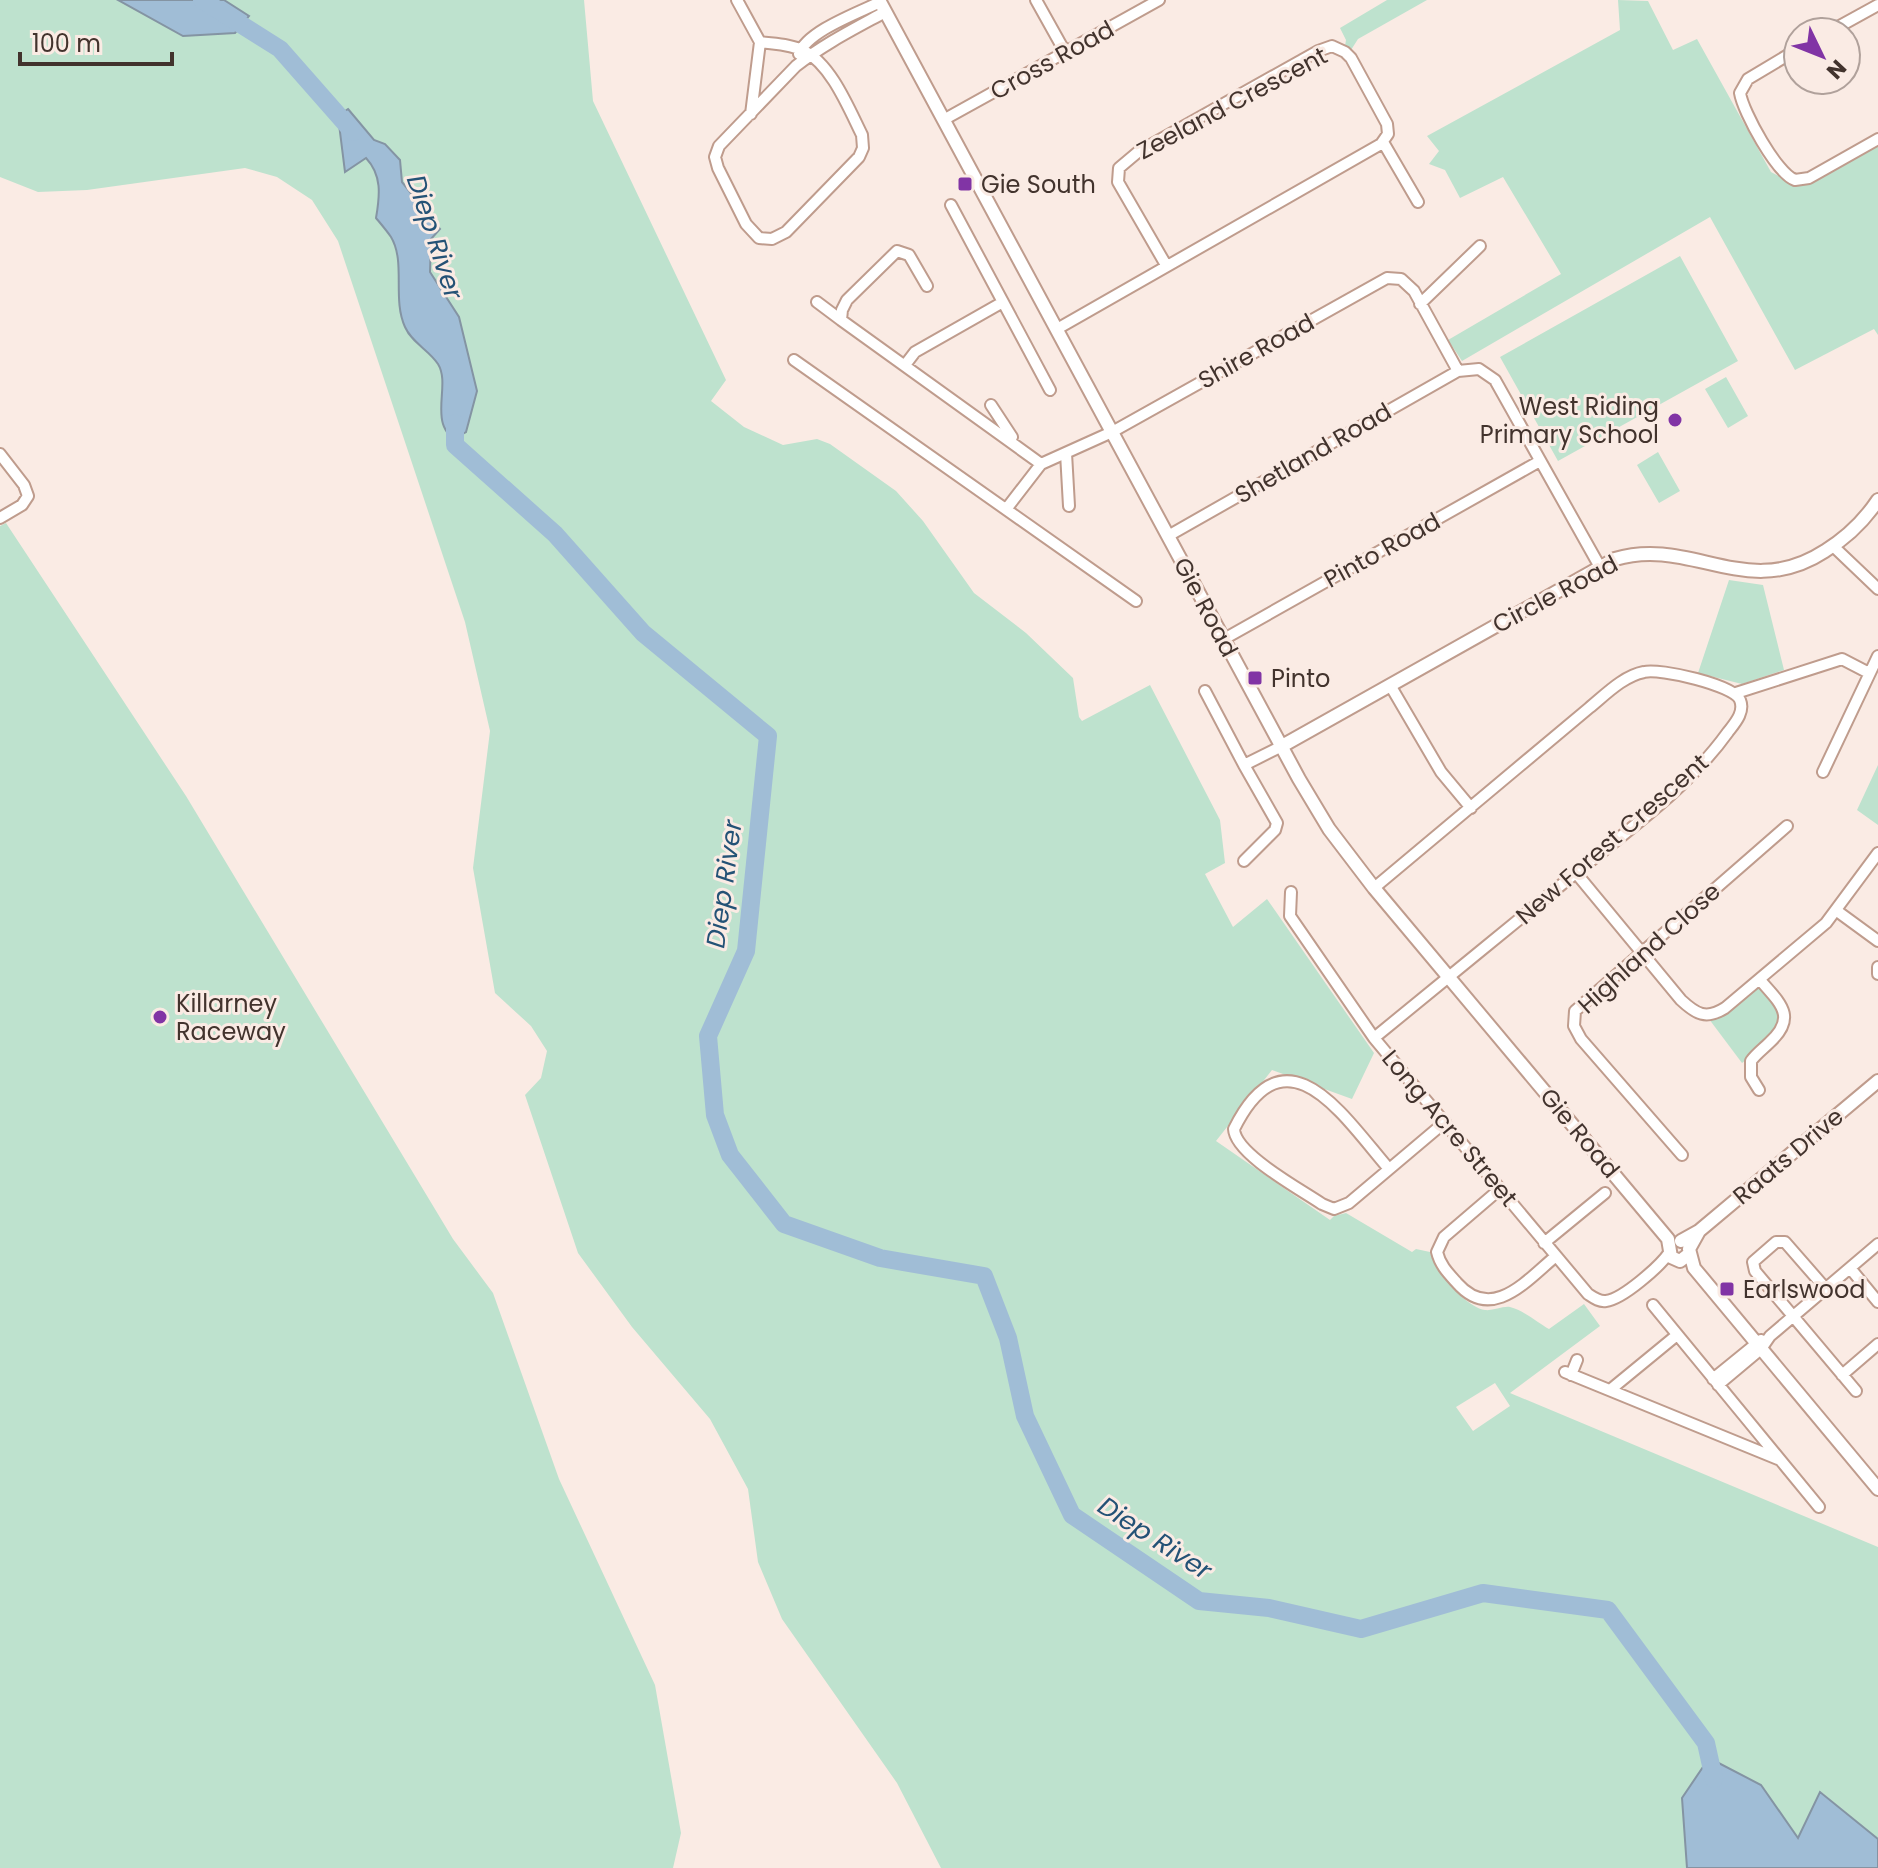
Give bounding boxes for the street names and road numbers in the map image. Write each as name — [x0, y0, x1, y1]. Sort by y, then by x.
street label: Cross Road — [984, 12, 1120, 108]
street label: Zeeland Crescent — [1131, 39, 1333, 167]
street label: Shire Road — [1192, 306, 1320, 396]
street label: Shetland Road — [1229, 395, 1397, 511]
street label: Pinto Road — [1318, 505, 1446, 595]
street label: Circle Road — [1487, 547, 1623, 641]
street label: Gie Road — [1166, 551, 1246, 663]
street label: New Forest Crescent — [1509, 746, 1715, 932]
street label: Highland Close — [1571, 875, 1727, 1021]
street label: Long Acre Street — [1375, 1043, 1525, 1213]
street label: Gie Road — [1533, 1081, 1627, 1185]
street label: Raats Drive — [1726, 1100, 1850, 1212]

